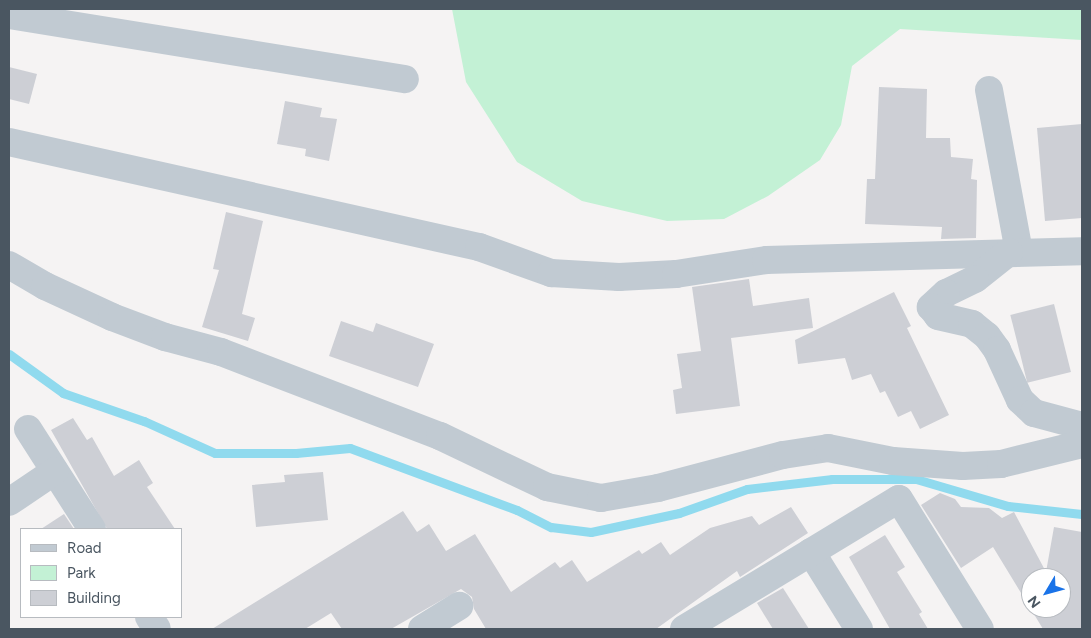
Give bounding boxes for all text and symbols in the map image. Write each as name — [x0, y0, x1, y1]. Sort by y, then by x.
legend — [20, 528, 182, 618]
text: Road — [67, 539, 102, 557]
text: Park — [67, 564, 96, 582]
north arrow — [1021, 568, 1071, 618]
text: Building — [67, 589, 121, 607]
text: N — [1024, 592, 1044, 611]

